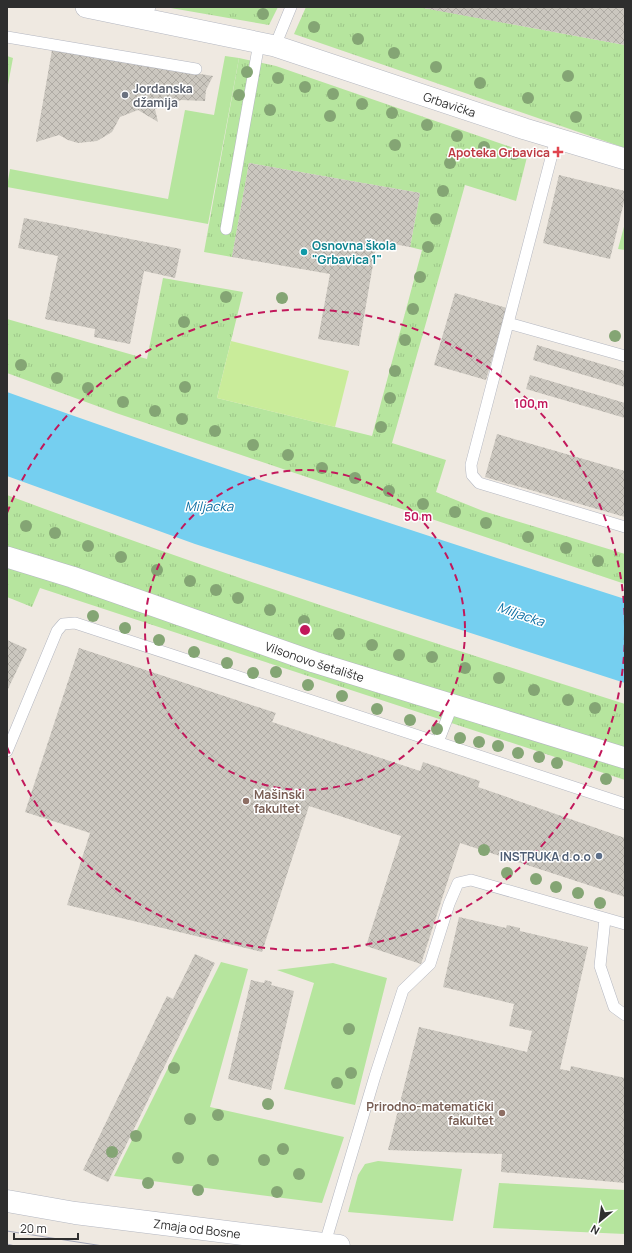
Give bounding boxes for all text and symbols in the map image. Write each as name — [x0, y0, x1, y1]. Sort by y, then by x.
place label: Jordanska džamija — [133, 80, 193, 111]
street label: Grbavička — [421, 87, 478, 121]
marker: Jordanska džamija — [120, 90, 130, 100]
place label: Apoteka Grbavica — [448, 144, 550, 161]
marker: Apoteka Grbavica — [553, 147, 563, 157]
place label: Osnovna škola "Grbavica 1" — [312, 237, 396, 268]
marker: Osnovna škola "Grbavica 1" — [299, 247, 309, 257]
text: 100 m — [514, 395, 548, 412]
water label: Miljacka — [185, 497, 234, 515]
text: 50 m — [404, 508, 432, 525]
water label: Miljacka — [495, 598, 548, 631]
centre of rings — [298, 623, 312, 637]
street label: Vilsonovo šetalište — [263, 637, 367, 686]
place label: Mašinski fakultet — [254, 786, 305, 817]
marker: Mašinski fakultet — [241, 796, 251, 806]
place label: INSTRUKA d.o.o — [500, 848, 591, 865]
marker: INSTRUKA d.o.o — [594, 851, 604, 861]
place label: Prirodno-matematički fakultet — [366, 1098, 494, 1129]
marker: Prirodno-matematički fakultet — [497, 1108, 507, 1118]
north arrow — [580, 1201, 620, 1241]
street label: Zmaja od Bosne — [152, 1214, 242, 1242]
scale bar — [14, 1215, 78, 1241]
text: 20 m — [20, 1220, 47, 1237]
text: N — [588, 1222, 602, 1239]

